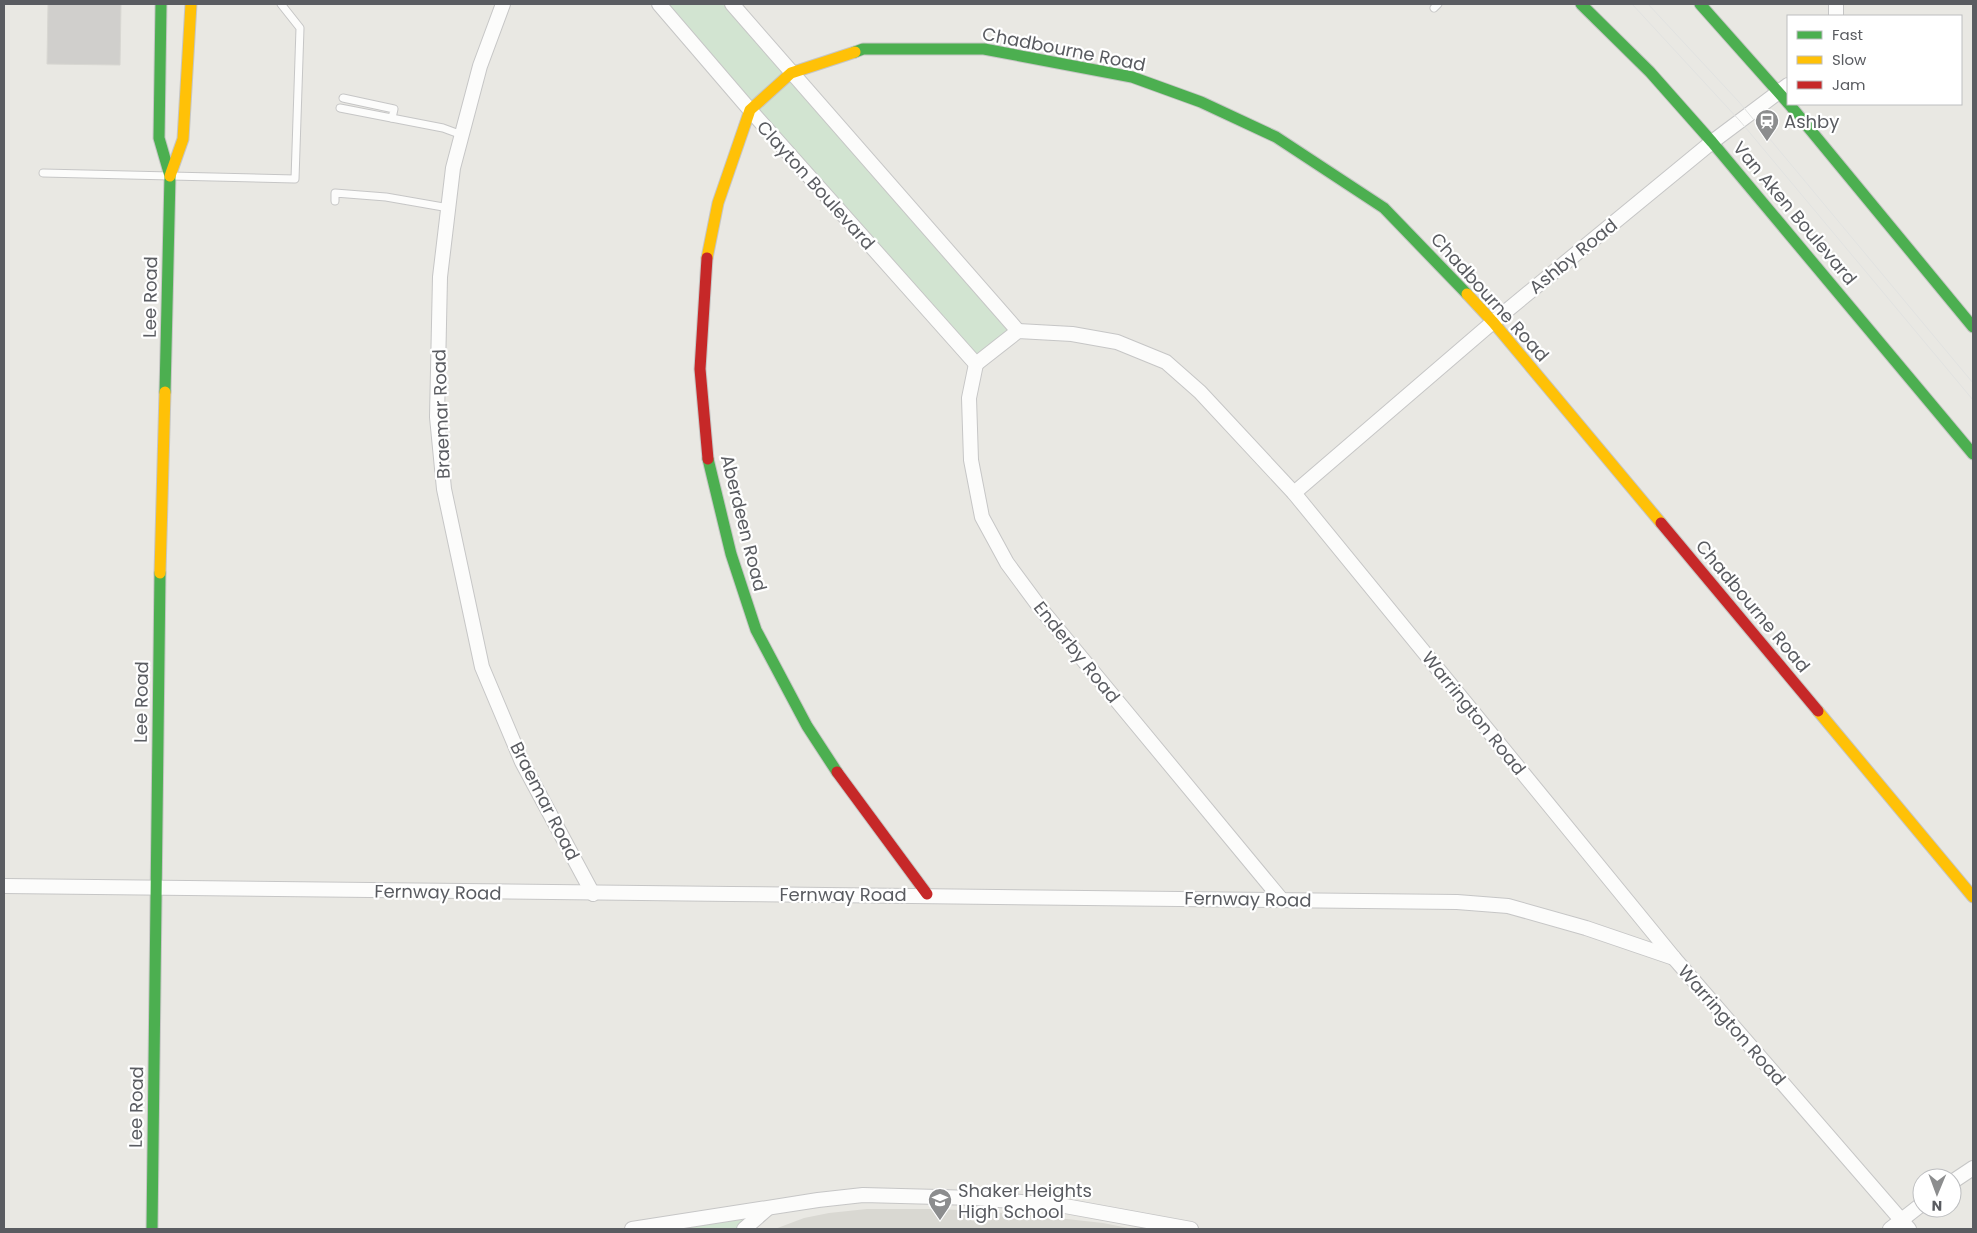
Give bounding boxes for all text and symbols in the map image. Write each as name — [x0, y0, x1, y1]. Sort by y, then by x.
legend — [1787, 15, 1962, 105]
street label: Chadbourne Road — [980, 21, 1148, 77]
text: Fast — [1832, 24, 1863, 45]
text: Slow — [1832, 49, 1867, 70]
text: Jam — [1832, 74, 1866, 95]
station icon: Ashby — [1754, 108, 1780, 142]
place label: Ashby — [1784, 109, 1839, 134]
street label: Clayton Boulevard — [751, 115, 881, 255]
street label: Van Aken Boulevard — [1727, 136, 1863, 290]
street label: Ashby Road — [1524, 213, 1622, 299]
street label: Chadbourne Road — [1425, 227, 1555, 367]
street label: Lee Road — [137, 256, 163, 338]
street label: Braemar Road — [426, 349, 456, 479]
street label: Aberdeen Road — [715, 452, 773, 594]
street label: Chadbourne Road — [1690, 534, 1816, 678]
street label: Enderby Road — [1028, 596, 1126, 708]
street label: Warrington Road — [1416, 646, 1532, 780]
street label: Lee Road — [128, 661, 154, 743]
street label: Braemar Road — [504, 737, 586, 865]
street label: Fernway Road — [374, 878, 502, 906]
street label: Fernway Road — [779, 882, 907, 907]
street label: Fernway Road — [1184, 885, 1312, 913]
street label: Warrington Road — [1673, 959, 1791, 1091]
street label: Lee Road — [123, 1066, 149, 1148]
north arrow — [1912, 1168, 1962, 1218]
place label: Shaker Heights High School — [958, 1178, 1092, 1224]
school or university icon: Shaker Heights High School — [927, 1187, 953, 1221]
text: N — [1931, 1196, 1942, 1216]

